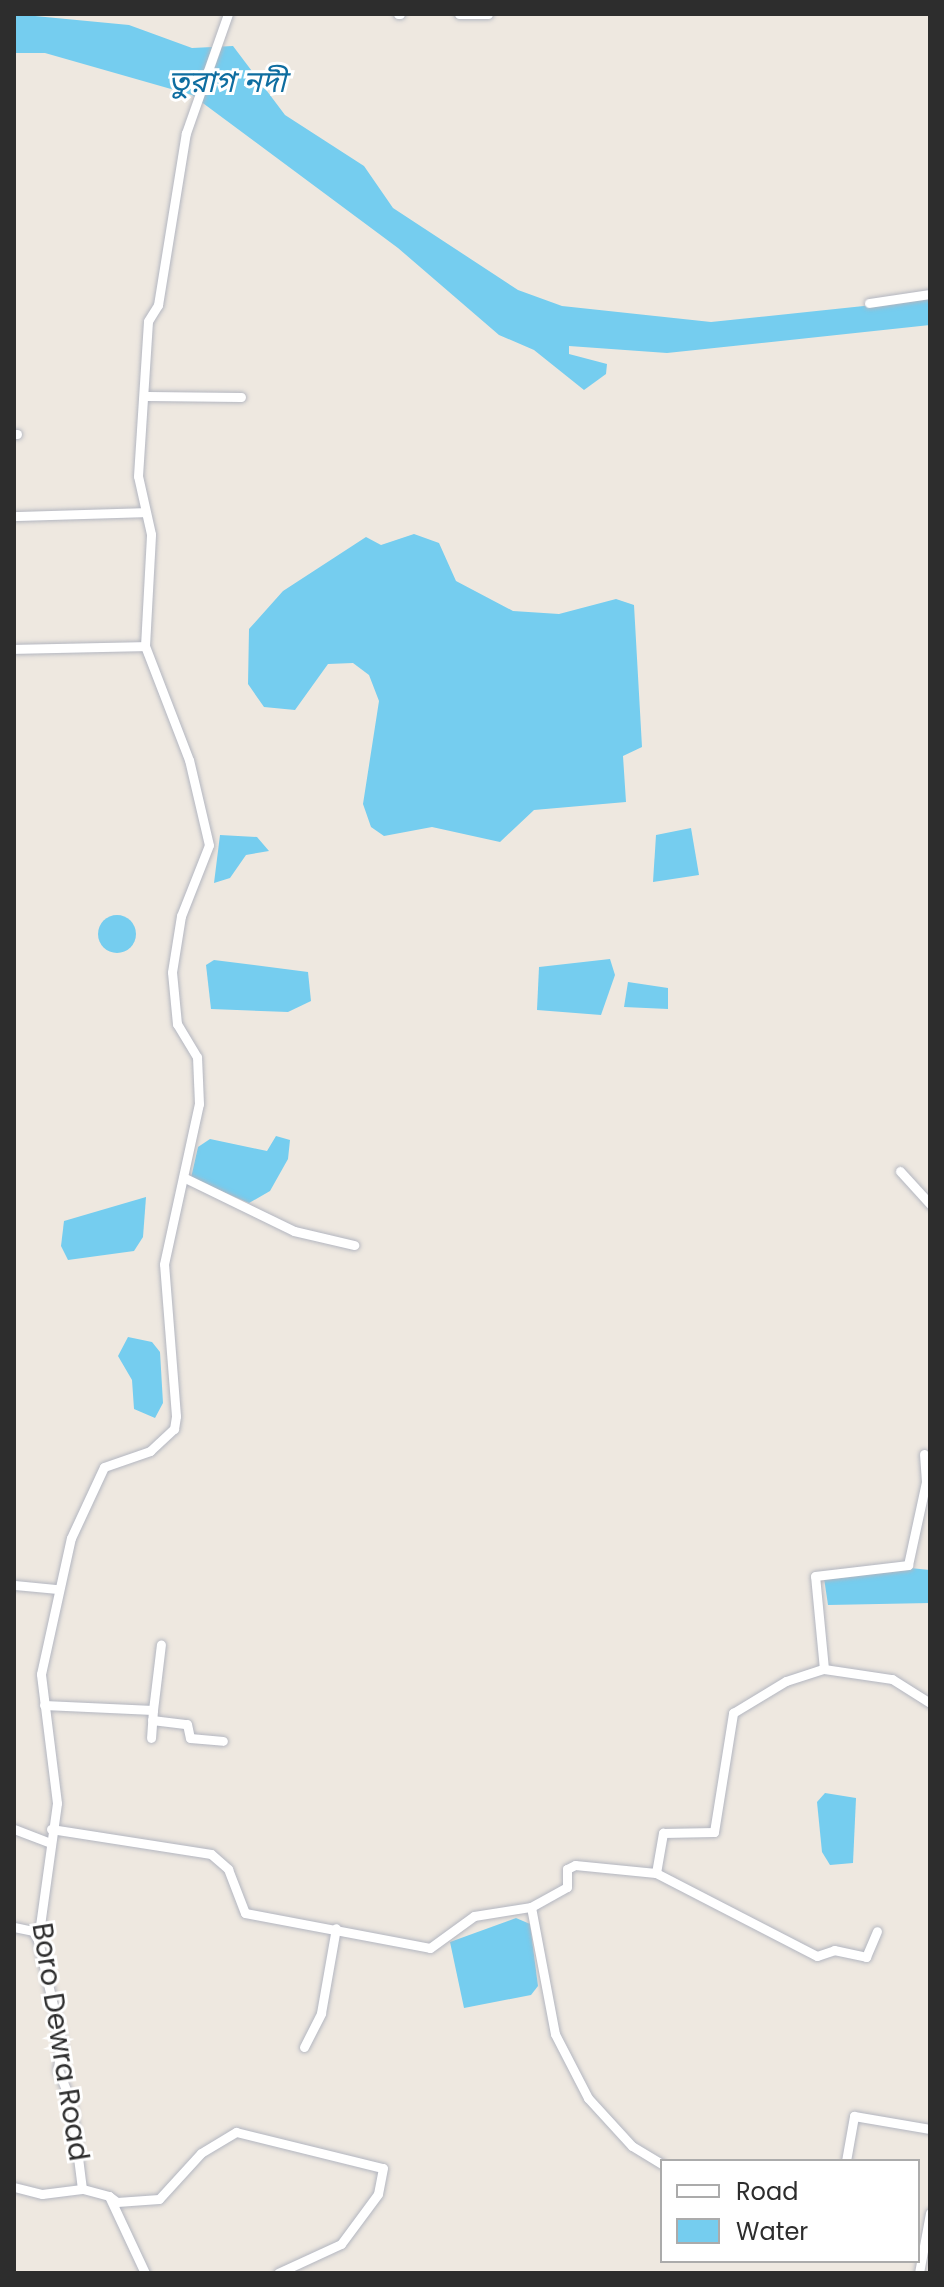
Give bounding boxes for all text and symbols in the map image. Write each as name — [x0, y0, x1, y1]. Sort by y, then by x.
water label: তুরাগ নদী — [168, 64, 286, 100]
street label: Boro Dewra Road — [25, 1921, 95, 2163]
legend — [660, 2159, 920, 2263]
text: Road — [736, 2175, 798, 2208]
text: Water — [736, 2215, 808, 2248]

